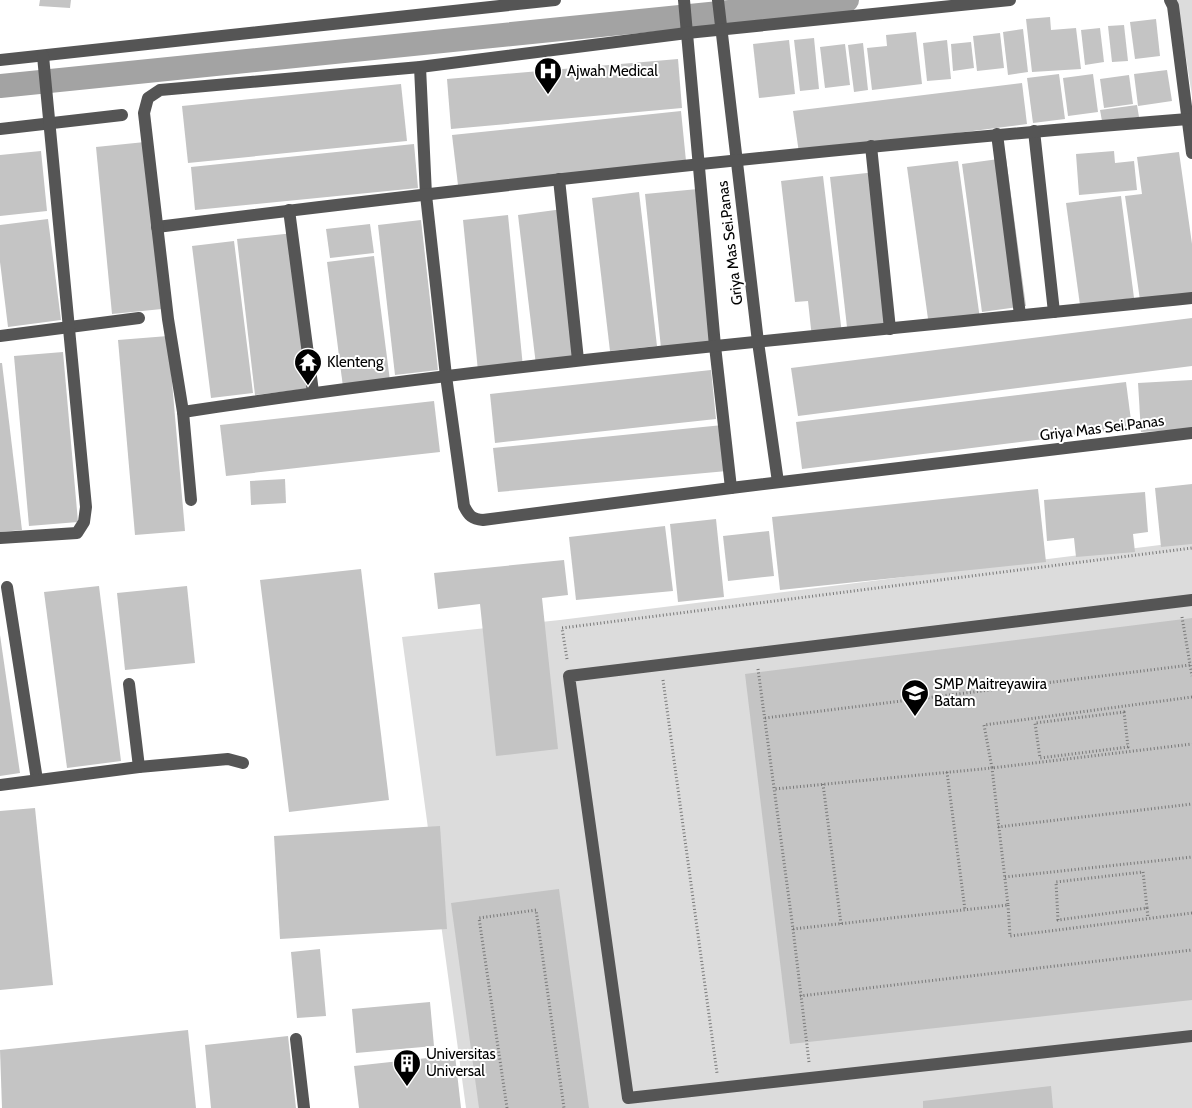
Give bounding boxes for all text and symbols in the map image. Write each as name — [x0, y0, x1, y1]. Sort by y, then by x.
hospital icon: Ajwah Medical — [533, 56, 563, 95]
place label: Ajwah Medical — [567, 62, 658, 80]
street label: Griya Mas Sei.Panas — [713, 180, 747, 306]
temple icon: Klenteng — [293, 347, 323, 386]
place label: Klenteng — [327, 353, 384, 371]
street label: Griya Mas Sei.Panas — [1039, 411, 1165, 445]
place label: SMP Maitreyawira Batam — [934, 675, 1048, 710]
school or university icon: SMP Maitreyawira Batam — [900, 678, 930, 717]
place label: Universitas Universal — [426, 1045, 496, 1080]
building icon: Universitas Universal — [392, 1048, 422, 1087]

